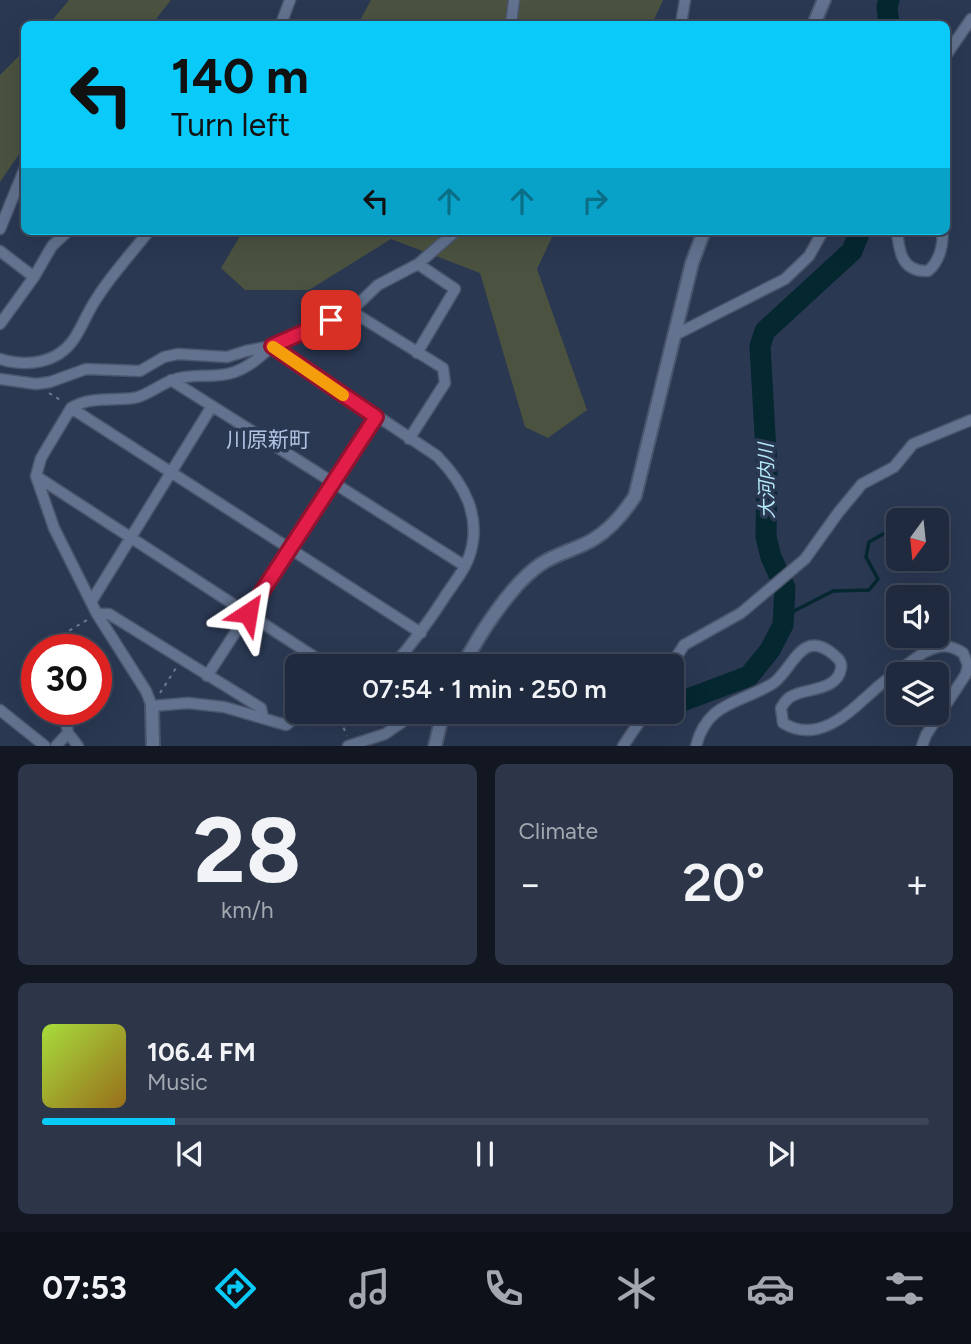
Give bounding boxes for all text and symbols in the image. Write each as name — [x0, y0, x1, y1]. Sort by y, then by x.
text: 140 m — [171, 46, 309, 105]
icon: left — [56, 49, 147, 140]
text: Turn left — [171, 106, 290, 144]
icon: left — [357, 182, 395, 220]
icon: ahead — [430, 182, 468, 220]
icon: ahead — [503, 182, 541, 220]
icon: right — [576, 182, 614, 220]
pin — [301, 290, 361, 350]
icon: arrive — [312, 301, 350, 339]
district label: 川原新町 — [226, 427, 310, 452]
water label: 大河内川 — [754, 441, 779, 519]
north arrow — [886, 508, 948, 570]
map controls — [886, 508, 949, 725]
position arrow — [211, 576, 285, 650]
button: sound — [886, 585, 949, 648]
speed limit sign: 30 — [21, 634, 112, 725]
button: layers — [886, 662, 949, 725]
text: 07:54 · 1 min · 250 m — [362, 673, 607, 705]
text: 28 — [193, 796, 301, 905]
text: Climate — [519, 817, 598, 845]
text: 20° — [682, 852, 765, 914]
text: − — [519, 861, 542, 907]
text: + — [905, 861, 929, 907]
text: km/h — [221, 896, 274, 924]
text: 106.4 FM — [147, 1036, 256, 1068]
text: Music — [147, 1068, 208, 1096]
icon: previous — [171, 1135, 209, 1173]
icon: pause — [466, 1135, 504, 1173]
icon: next — [762, 1135, 800, 1173]
icon: directions — [211, 1264, 260, 1313]
icon: music — [345, 1264, 394, 1313]
icon: phone — [479, 1264, 528, 1313]
icon: climate — [612, 1264, 661, 1313]
icon: car — [746, 1264, 795, 1313]
icon: filters — [880, 1264, 929, 1313]
text: 07:53 — [42, 1269, 127, 1307]

